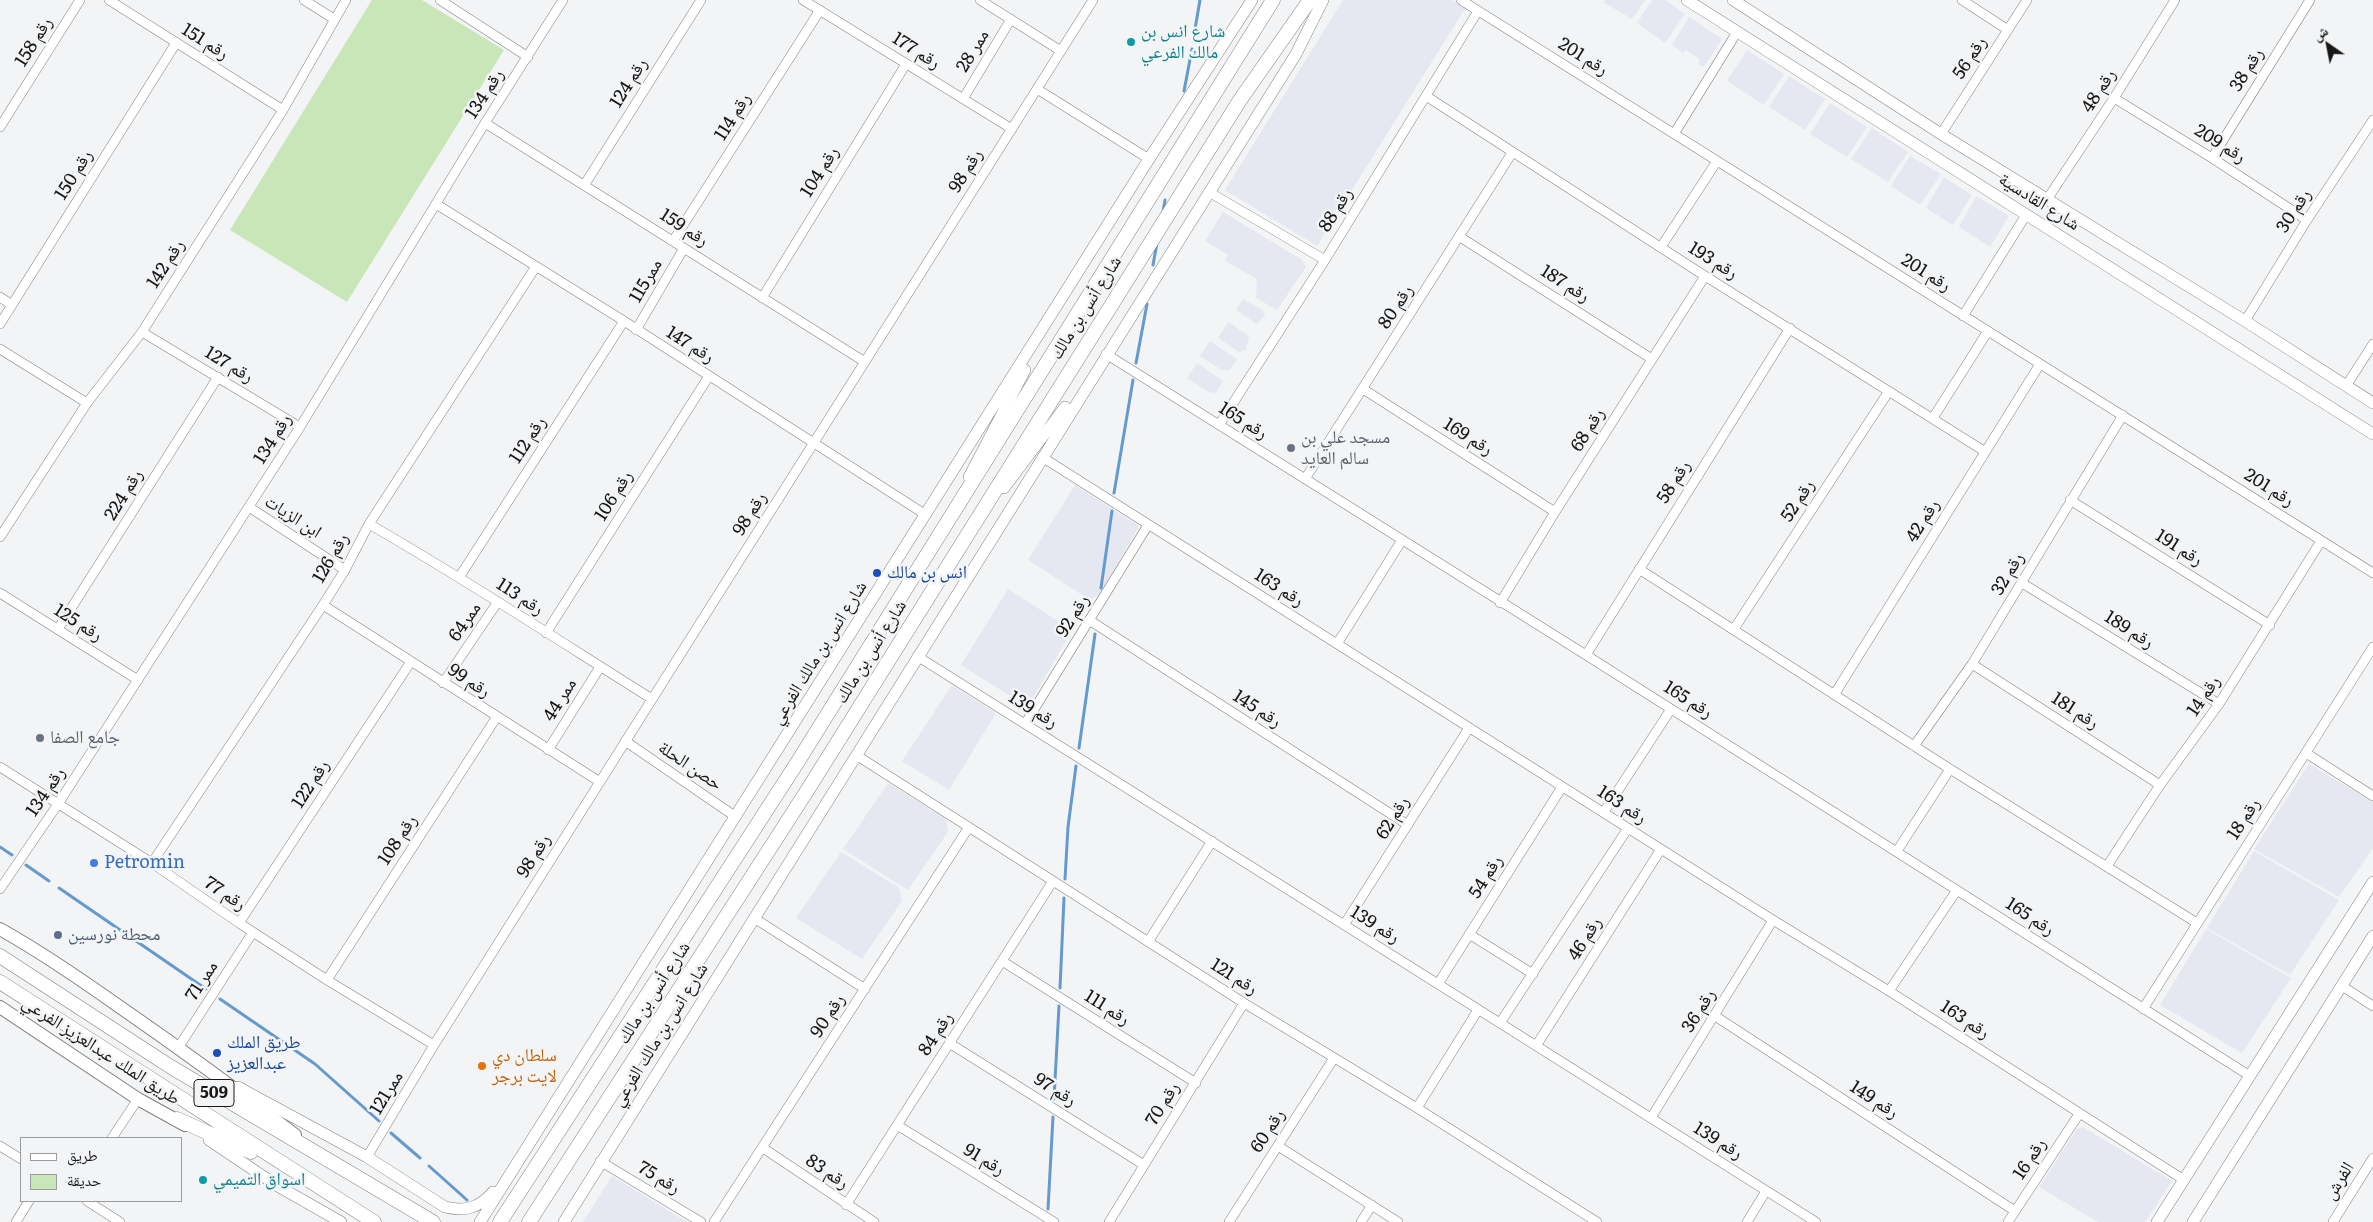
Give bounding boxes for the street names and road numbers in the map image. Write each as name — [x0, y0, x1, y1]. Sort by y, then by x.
street label: رقم 158 — [11, 13, 57, 71]
street label: رقم 151 — [177, 19, 233, 65]
street label: ممر 28 — [952, 26, 994, 76]
street label: رقم 177 — [888, 28, 944, 74]
street label: رقم 201 — [1554, 33, 1612, 81]
street label: رقم 56 — [1948, 33, 1992, 83]
street label: رقم 38 — [2225, 44, 2269, 96]
street label: رقم 124 — [606, 54, 652, 112]
street label: رقم 134 — [461, 65, 509, 123]
street label: رقم 48 — [2077, 65, 2121, 117]
street label: رقم 114 — [710, 89, 756, 145]
street label: رقم 209 — [2190, 120, 2250, 168]
street label: رقم 104 — [796, 143, 844, 201]
street label: رقم 98 — [944, 145, 988, 197]
street label: رقم 150 — [50, 146, 98, 204]
street label: شارع القادسية — [1995, 169, 2083, 235]
street label: رقم 88 — [1314, 184, 1358, 236]
street label: رقم 30 — [2272, 185, 2316, 237]
street label: رقم 159 — [656, 204, 712, 252]
street label: رقم 142 — [142, 236, 190, 292]
street label: رقم 193 — [1684, 238, 1742, 284]
street label: رقم 201 — [1897, 249, 1955, 297]
street label: شارع أنس بن مالك — [1046, 252, 1126, 364]
street label: ممر115 — [625, 255, 667, 307]
street label: رقم 187 — [1536, 261, 1594, 307]
street label: رقم 80 — [1374, 281, 1418, 333]
street label: رقم 147 — [662, 322, 718, 368]
street label: رقم 127 — [201, 342, 257, 388]
street label: رقم 165 — [1214, 398, 1272, 444]
street label: رقم 68 — [1566, 404, 1610, 456]
street label: رقم 134 — [249, 410, 297, 468]
street label: رقم 112 — [505, 413, 551, 467]
street label: رقم 169 — [1439, 414, 1497, 460]
street label: رقم 58 — [1652, 456, 1696, 508]
street label: رقم 201 — [2240, 464, 2298, 512]
street label: رقم 224 — [100, 466, 148, 524]
street label: رقم 106 — [590, 467, 638, 525]
street label: رقم 52 — [1776, 476, 1820, 526]
street label: رقم 98 — [728, 488, 772, 540]
street label: ابن الزيات — [261, 491, 325, 543]
street label: رقم 42 — [1901, 495, 1945, 547]
street label: رقم 191 — [2151, 525, 2207, 571]
street label: رقم 126 — [308, 529, 354, 587]
street label: رقم 32 — [1987, 549, 2029, 599]
street label: رقم 163 — [1250, 564, 1308, 612]
street label: رقم 113 — [492, 574, 548, 620]
street label: شارع انس بن مالك الفرعي — [766, 577, 872, 729]
street label: رقم 92 — [1052, 591, 1094, 641]
street label: شارع أنس بن مالك — [831, 596, 911, 708]
street label: ممر64 — [444, 598, 486, 646]
street label: رقم 125 — [50, 600, 106, 646]
street label: رقم 189 — [2100, 606, 2158, 654]
street label: رقم 99 — [444, 659, 494, 703]
street label: رقم 14 — [2183, 672, 2225, 720]
street label: ممر 44 — [539, 675, 581, 725]
street label: رقم 165 — [1659, 677, 1717, 723]
street label: رقم 145 — [1229, 685, 1285, 733]
street label: رقم 139 — [1004, 687, 1062, 733]
street label: رقم 181 — [2047, 688, 2103, 734]
street label: حصن الحلة — [654, 737, 726, 795]
street label: رقم 122 — [287, 756, 335, 812]
street label: رقم 134 — [22, 763, 70, 821]
street label: رقم 163 — [1593, 781, 1651, 829]
street label: رقم 62 — [1372, 793, 1414, 843]
street label: رقم 18 — [2223, 794, 2265, 844]
street label: رقم 108 — [374, 811, 422, 869]
street label: رقم 98 — [512, 830, 556, 882]
street label: رقم 54 — [1464, 851, 1508, 903]
street label: رقم 77 — [200, 872, 250, 916]
street label: رقم 165 — [2002, 893, 2058, 941]
street label: رقم 139 — [1346, 902, 1404, 948]
street label: رقم 46 — [1563, 913, 1607, 965]
street label: شارع أنس بن مالك — [613, 938, 695, 1048]
street label: رقم 121 — [1206, 954, 1262, 1000]
street label: ممر 71 — [181, 957, 223, 1005]
street label: شارع انس بن مالك الفرعي — [607, 959, 713, 1111]
street label: رقم 36 — [1677, 985, 1721, 1037]
street label: رقم 111 — [1080, 986, 1134, 1030]
street label: رقم 90 — [806, 990, 850, 1042]
street label: طريق الملك عبدالعزيز الفرعي — [18, 992, 184, 1110]
street label: رقم 163 — [1936, 996, 1994, 1044]
street label: رقم 84 — [914, 1008, 958, 1060]
street label: ممر121 — [366, 1067, 408, 1119]
street label: رقم 97 — [1030, 1069, 1080, 1111]
street label: رقم 149 — [1846, 1076, 1902, 1124]
street label: رقم 70 — [1141, 1078, 1185, 1130]
road number: 509 — [194, 1080, 234, 1106]
street label: رقم 60 — [1246, 1105, 1290, 1157]
street label: رقم 139 — [1689, 1118, 1747, 1164]
street label: رقم 16 — [2009, 1134, 2051, 1184]
street label: رقم 91 — [959, 1139, 1009, 1181]
street label: رقم 83 — [801, 1150, 853, 1194]
street label: رقم 75 — [634, 1157, 684, 1199]
street label: الفرش — [2319, 1158, 2359, 1204]

